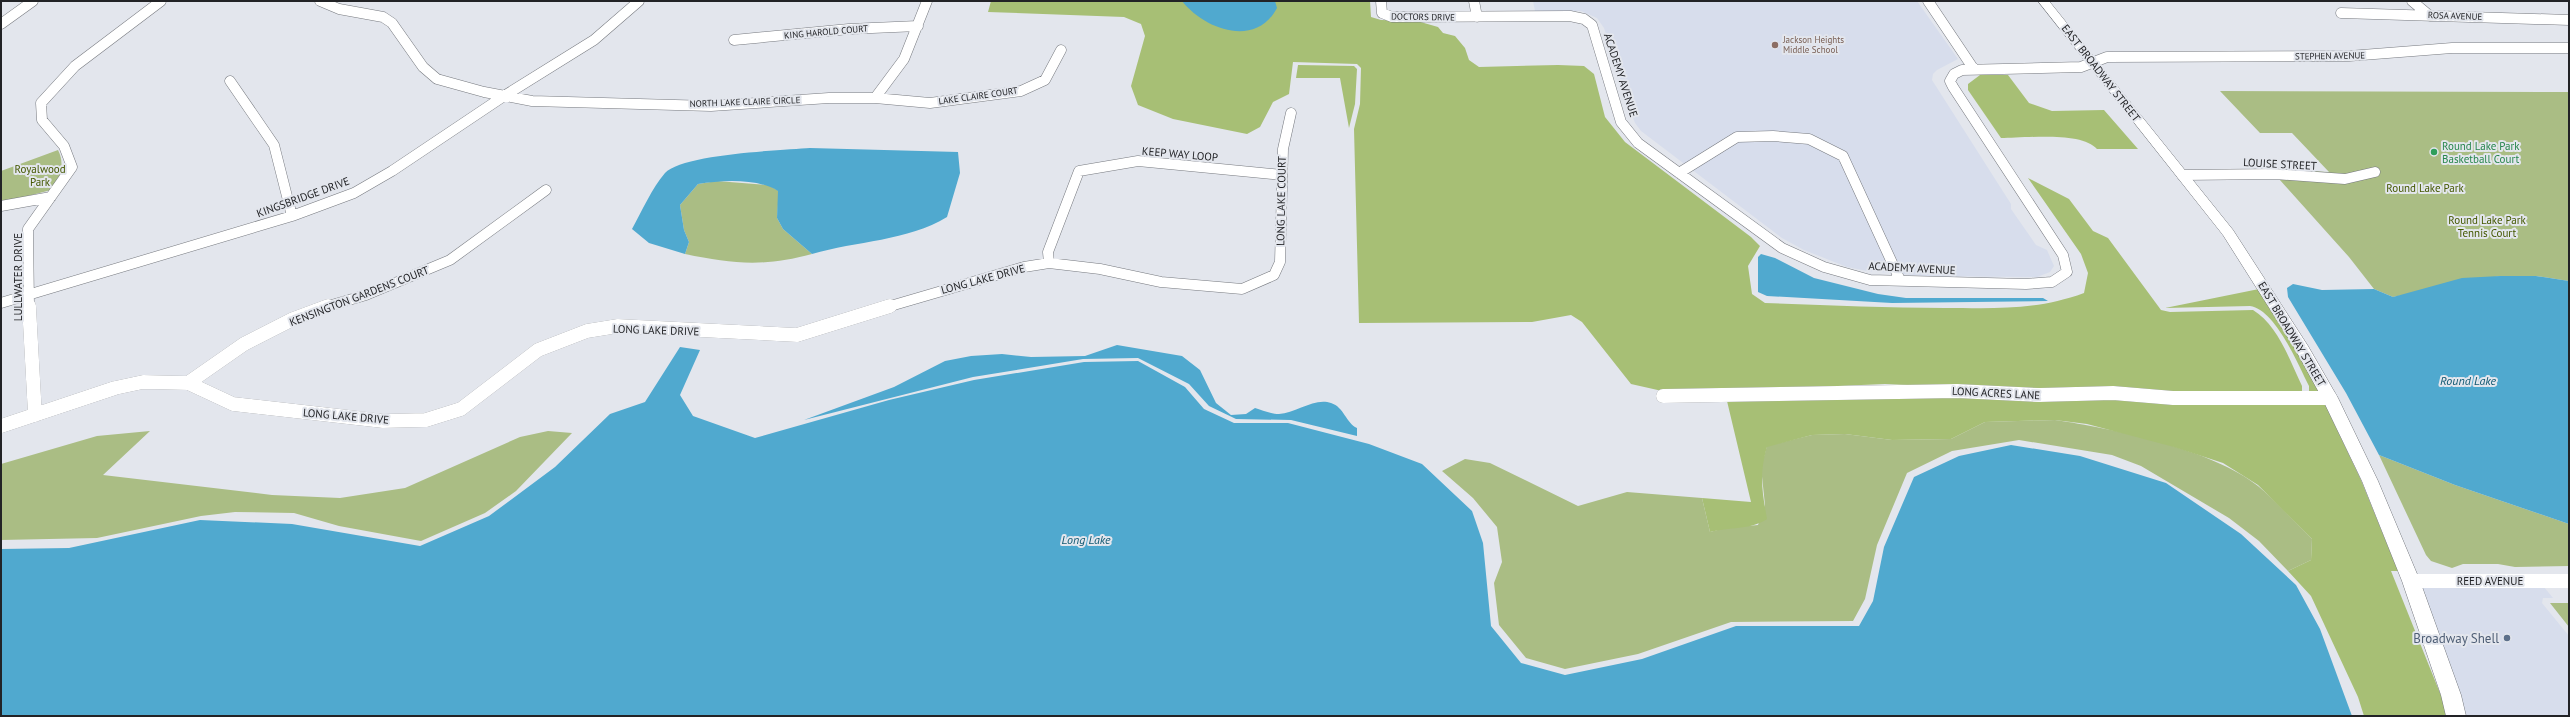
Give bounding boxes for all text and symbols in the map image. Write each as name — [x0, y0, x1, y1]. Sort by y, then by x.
street label: ROSA AVENUE — [2428, 9, 2483, 22]
street label: DOCTORS DRIVE — [1391, 10, 1455, 23]
street label: KING HAROLD COURT — [784, 22, 868, 41]
street label: EAST BROADWAY STREET — [2059, 22, 2143, 124]
street label: ACADEMY AVENUE — [1601, 31, 1641, 119]
place label: Jackson Heights Middle School — [1782, 34, 1844, 55]
marker: Jackson Heights Middle School — [1770, 40, 1780, 50]
street label: STEPHEN AVENUE — [2295, 49, 2365, 62]
street label: LAKE CLAIRE COURT — [938, 85, 1018, 106]
street label: NORTH LAKE CLAIRE CIRCLE — [689, 94, 801, 109]
place label: Round Lake Park Basketball Court — [2442, 139, 2520, 166]
street label: KEEP WAY LOOP — [1141, 144, 1219, 164]
marker: Round Lake Park Basketball Court — [2429, 147, 2439, 157]
street label: LOUISE STREET — [2243, 155, 2317, 173]
street label: LONG LAKE COURT — [1273, 156, 1289, 246]
park label: Royalwood Park — [14, 162, 66, 189]
street label: KINGSBRIDGE DRIVE — [255, 174, 351, 220]
park label: Round Lake Park — [2386, 181, 2464, 195]
park label: Round Lake Park Tennis Court — [2448, 213, 2526, 240]
street label: LULLWATER DRIVE — [11, 233, 25, 321]
street label: ACADEMY AVENUE — [1868, 259, 1956, 277]
street label: LONG LAKE DRIVE — [939, 261, 1027, 297]
street label: KENSINGTON GARDENS COURT — [287, 263, 431, 329]
street label: EAST BROADWAY STREET — [2255, 279, 2329, 389]
street label: LONG LAKE DRIVE — [613, 321, 700, 339]
water label: Round Lake — [2440, 373, 2496, 388]
street label: LONG ACRES LANE — [1952, 384, 2041, 402]
street label: LONG LAKE DRIVE — [302, 405, 390, 427]
water label: Long Lake — [1062, 532, 1111, 547]
street label: REED AVENUE — [2457, 574, 2523, 588]
place label: Broadway Shell — [2413, 630, 2499, 647]
marker: Broadway Shell — [2502, 633, 2512, 643]

